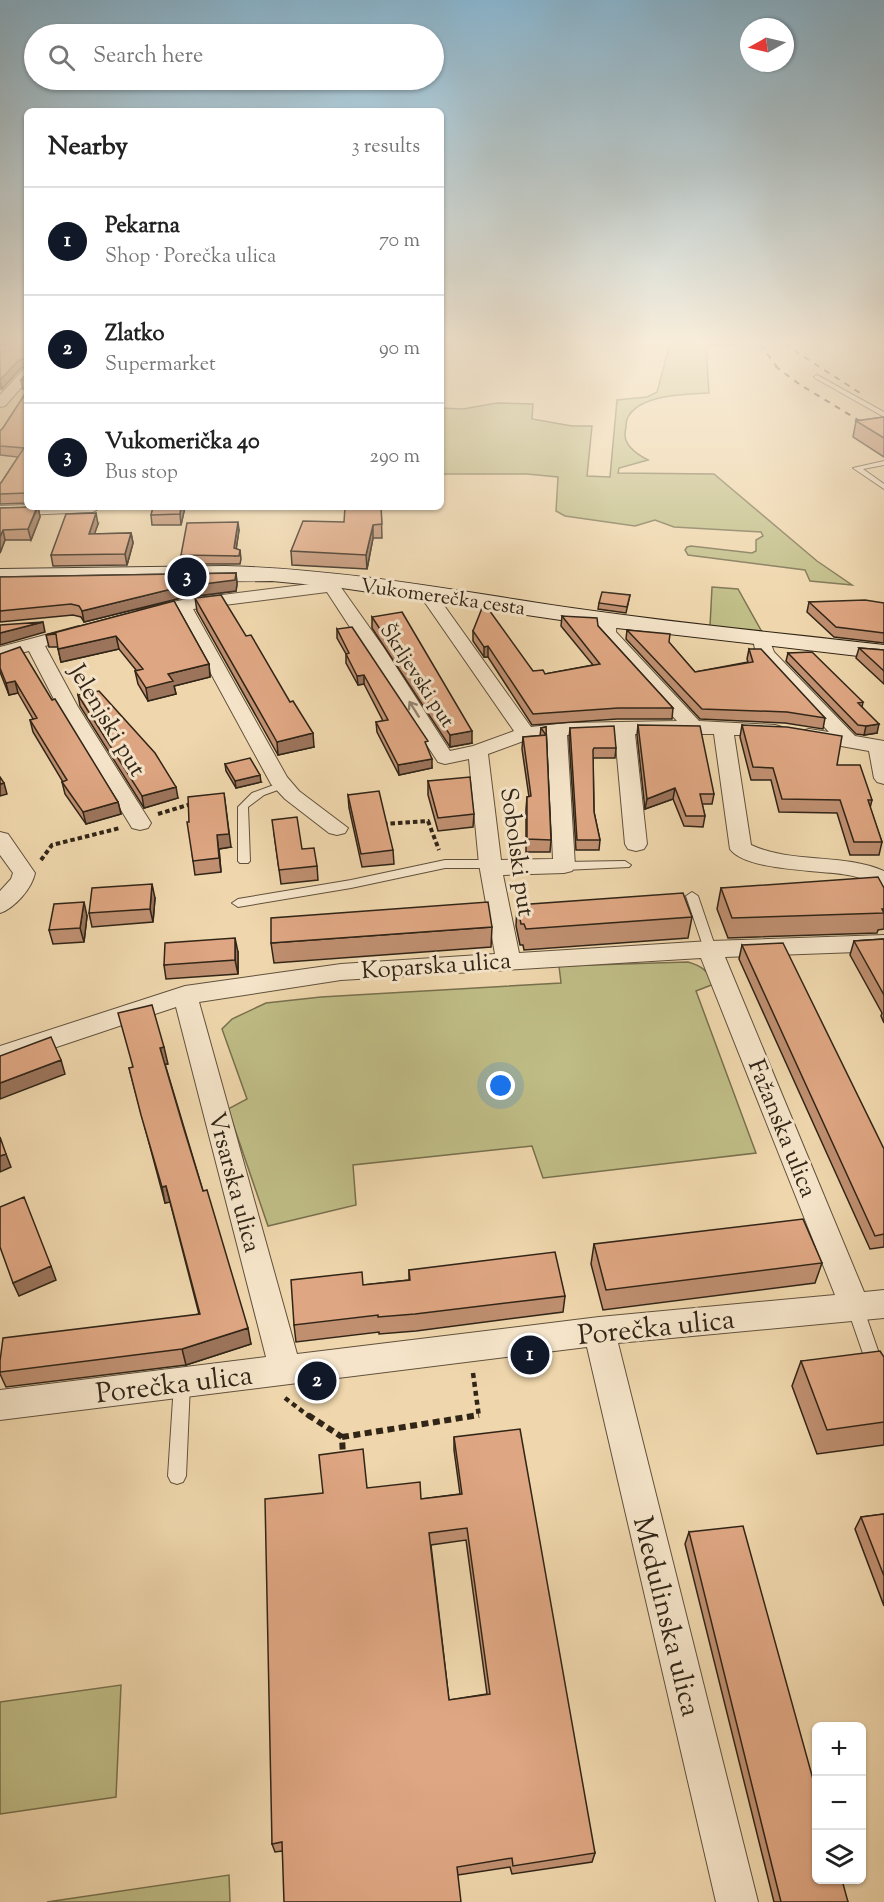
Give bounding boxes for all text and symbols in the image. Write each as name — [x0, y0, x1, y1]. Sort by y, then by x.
north arrow — [740, 18, 794, 72]
search box — [24, 24, 444, 90]
icon: search — [45, 41, 78, 74]
text: Search here — [93, 41, 203, 73]
text: Nearby — [48, 129, 128, 166]
text: 3 results — [351, 133, 420, 162]
text: Pekarna — [105, 211, 180, 243]
text: 1 — [64, 227, 71, 256]
text: 70 m — [379, 227, 420, 256]
text: Shop · Porečka ulica — [105, 243, 276, 272]
text: Zlatko — [105, 319, 165, 351]
text: 2 — [63, 335, 72, 364]
text: 90 m — [379, 335, 420, 364]
text: Supermarket — [105, 351, 216, 380]
text: Vukomerička 40 — [105, 427, 260, 459]
text: 3 — [63, 443, 72, 472]
text: 290 m — [370, 443, 420, 472]
text: Bus stop — [105, 459, 178, 488]
pin: 3 — [168, 554, 207, 600]
street label: Vukomerečka cesta — [358, 573, 527, 624]
street label: Škrljevski put — [371, 618, 461, 734]
street label: Jelenjski put — [58, 657, 153, 784]
one-way arrow — [407, 701, 419, 718]
street label: Sobolski put — [490, 786, 542, 919]
street label: Koparska ulica — [360, 945, 512, 989]
street label: Fažanska ulica — [738, 1055, 824, 1203]
your location — [486, 1071, 515, 1100]
street label: Vrsarska ulica — [198, 1109, 268, 1256]
street label: Porečka ulica — [576, 1301, 737, 1357]
pin: 1 — [510, 1332, 550, 1378]
street label: Porečka ulica — [94, 1357, 255, 1415]
pin: 2 — [298, 1358, 336, 1404]
street label: Medulinska ulica — [621, 1513, 709, 1721]
map controls — [812, 1722, 866, 1884]
button: + — [812, 1722, 866, 1776]
button: − — [812, 1776, 866, 1830]
button: layers — [812, 1830, 866, 1884]

